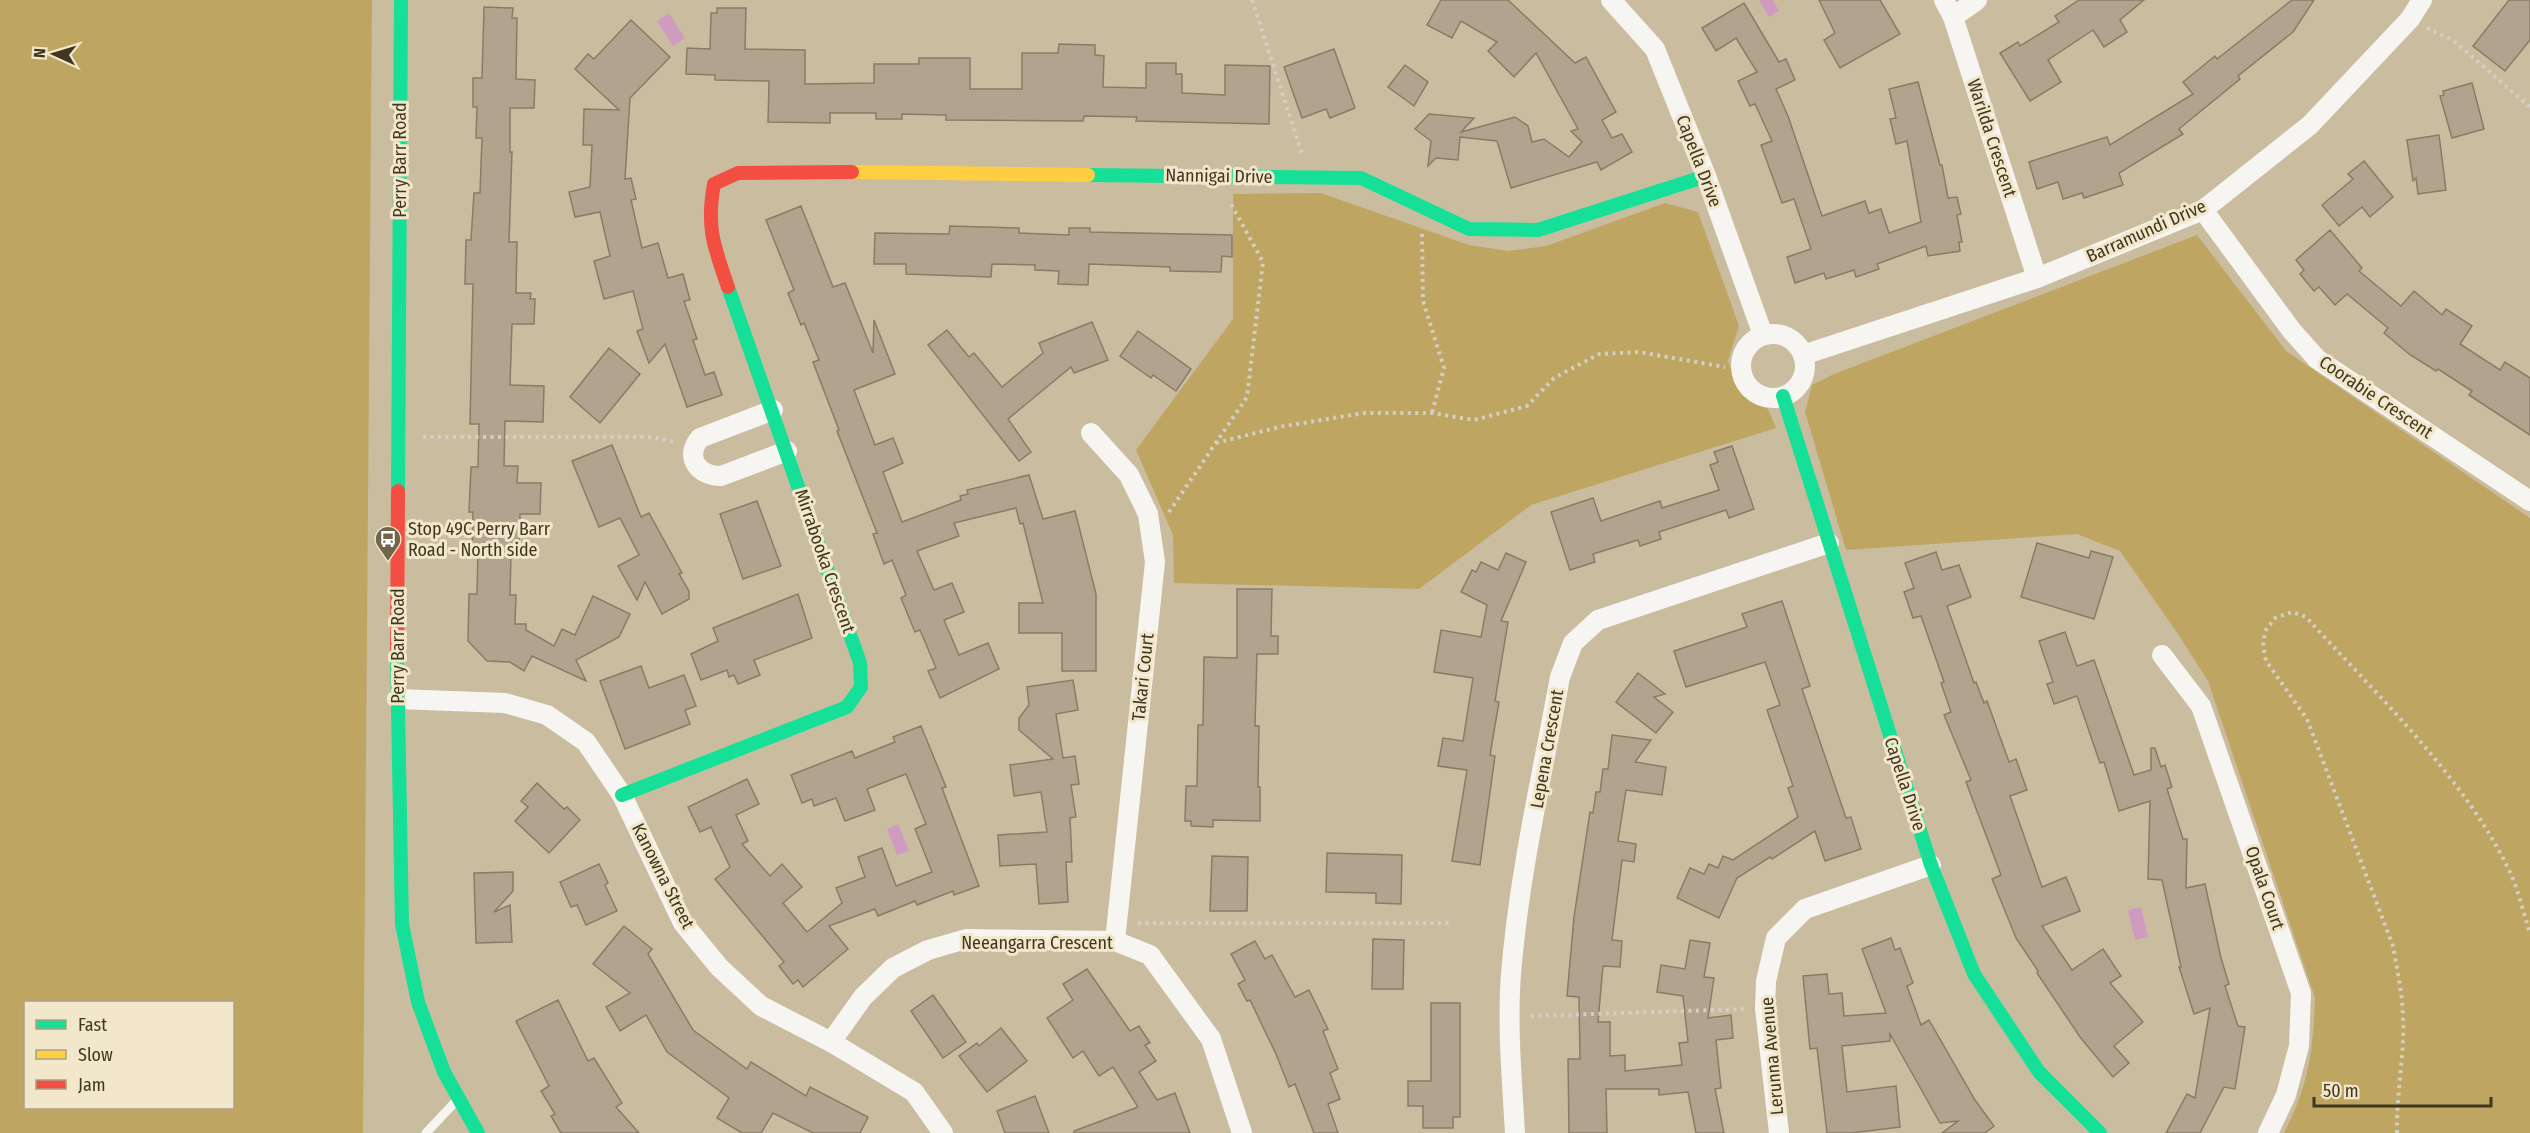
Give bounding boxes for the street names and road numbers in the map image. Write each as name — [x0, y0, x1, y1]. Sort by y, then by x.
street label: Warilda Crescent — [1963, 76, 2021, 200]
street label: Perry Barr Road — [389, 102, 411, 218]
street label: Capella Drive — [1671, 112, 1727, 210]
street label: Nannigai Drive — [1165, 164, 1273, 188]
street label: Barramundi Drive — [2083, 195, 2209, 267]
street label: Coorabie Crescent — [2315, 351, 2437, 443]
street label: Mirrabooka Crescent — [790, 486, 860, 636]
street label: Perry Barr Road — [387, 588, 409, 704]
street label: Takari Court — [1127, 632, 1159, 722]
street label: Lepena Crescent — [1526, 688, 1568, 810]
street label: Capella Drive — [1880, 735, 1930, 834]
street label: Kanowna Street — [627, 819, 699, 933]
street label: Opala Court — [2240, 843, 2290, 933]
street label: Neeangarra Crescent — [961, 932, 1113, 954]
street label: Lerunna Avenue — [1756, 996, 1788, 1116]

